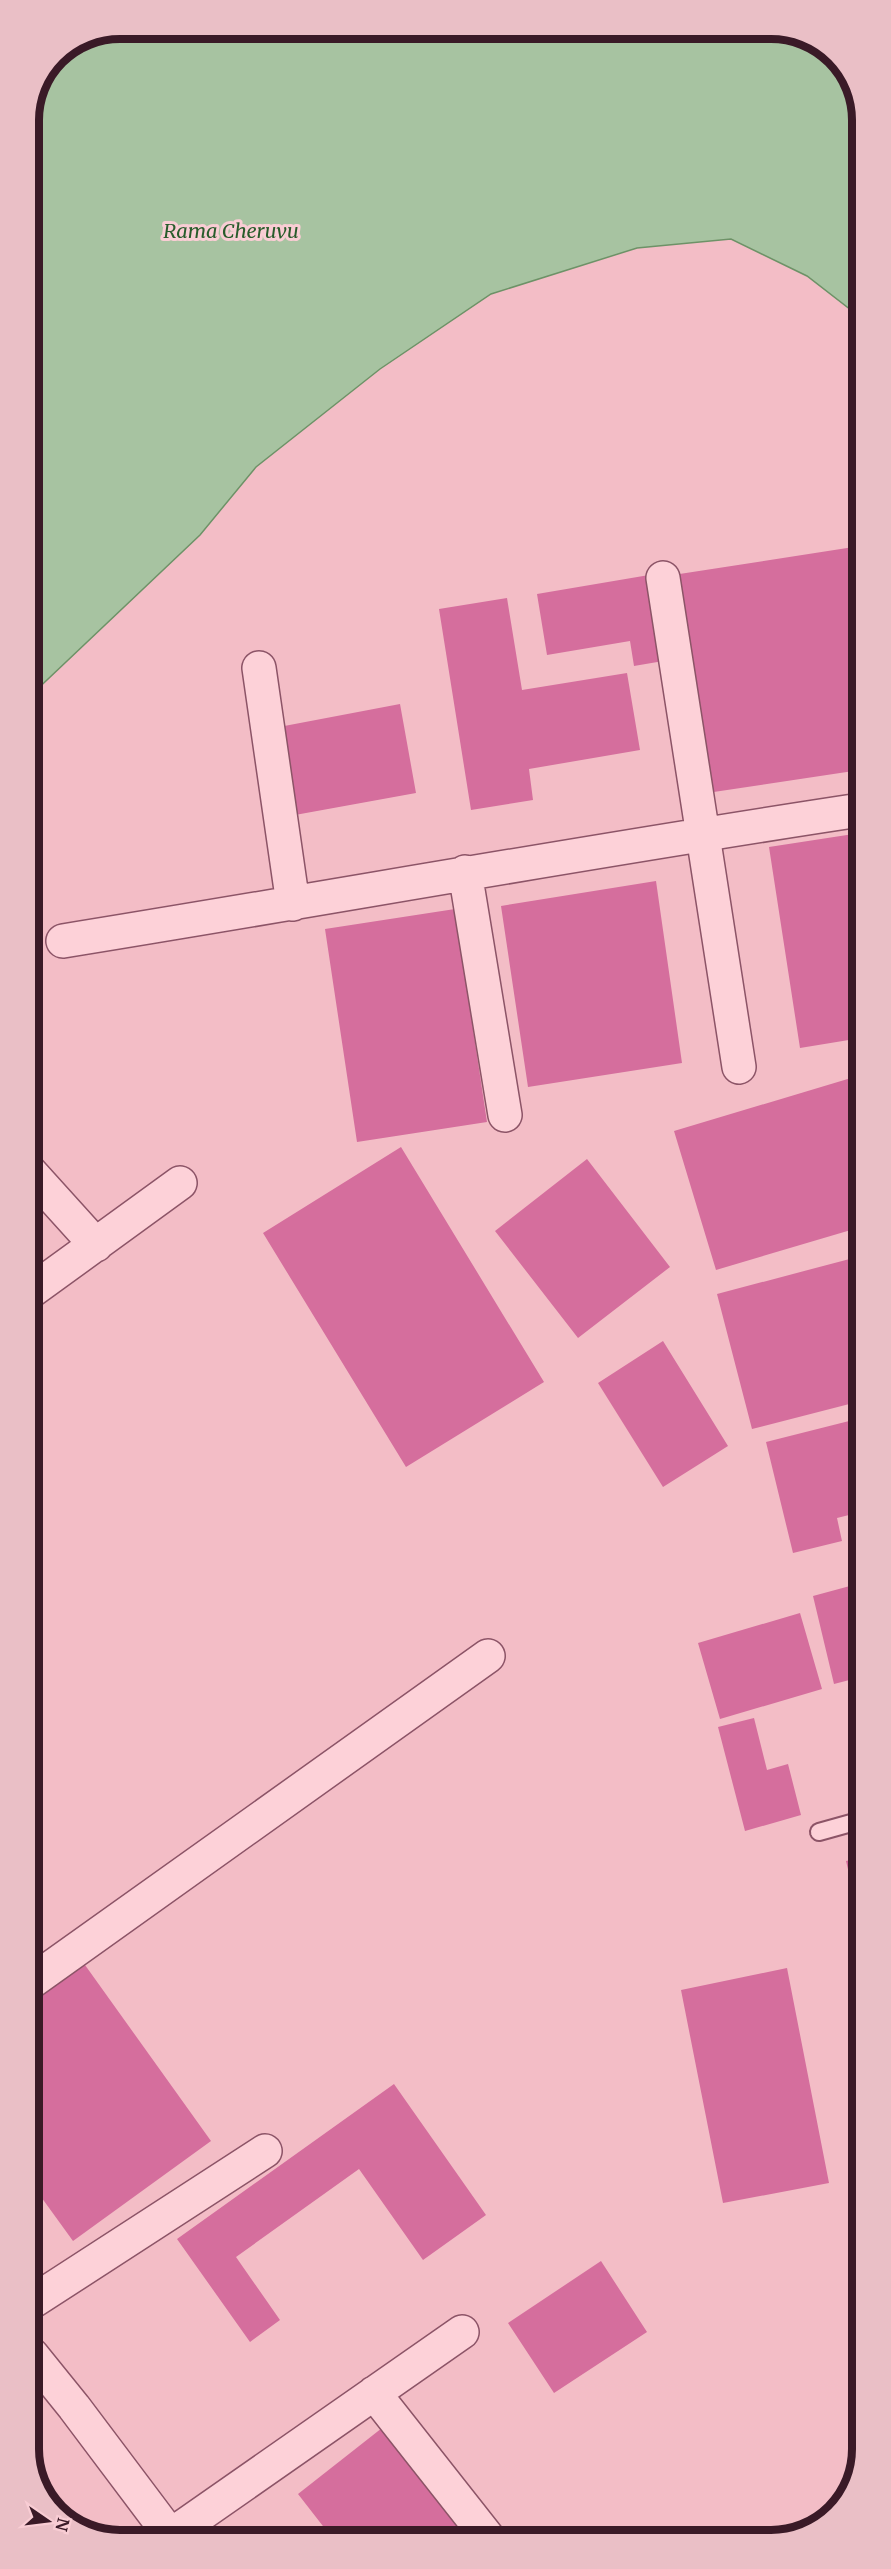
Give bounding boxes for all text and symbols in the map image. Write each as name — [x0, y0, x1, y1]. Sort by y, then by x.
water label: Rama Cheruvu — [163, 218, 299, 243]
north arrow — [18, 2491, 78, 2551]
text: N — [51, 2516, 74, 2534]

